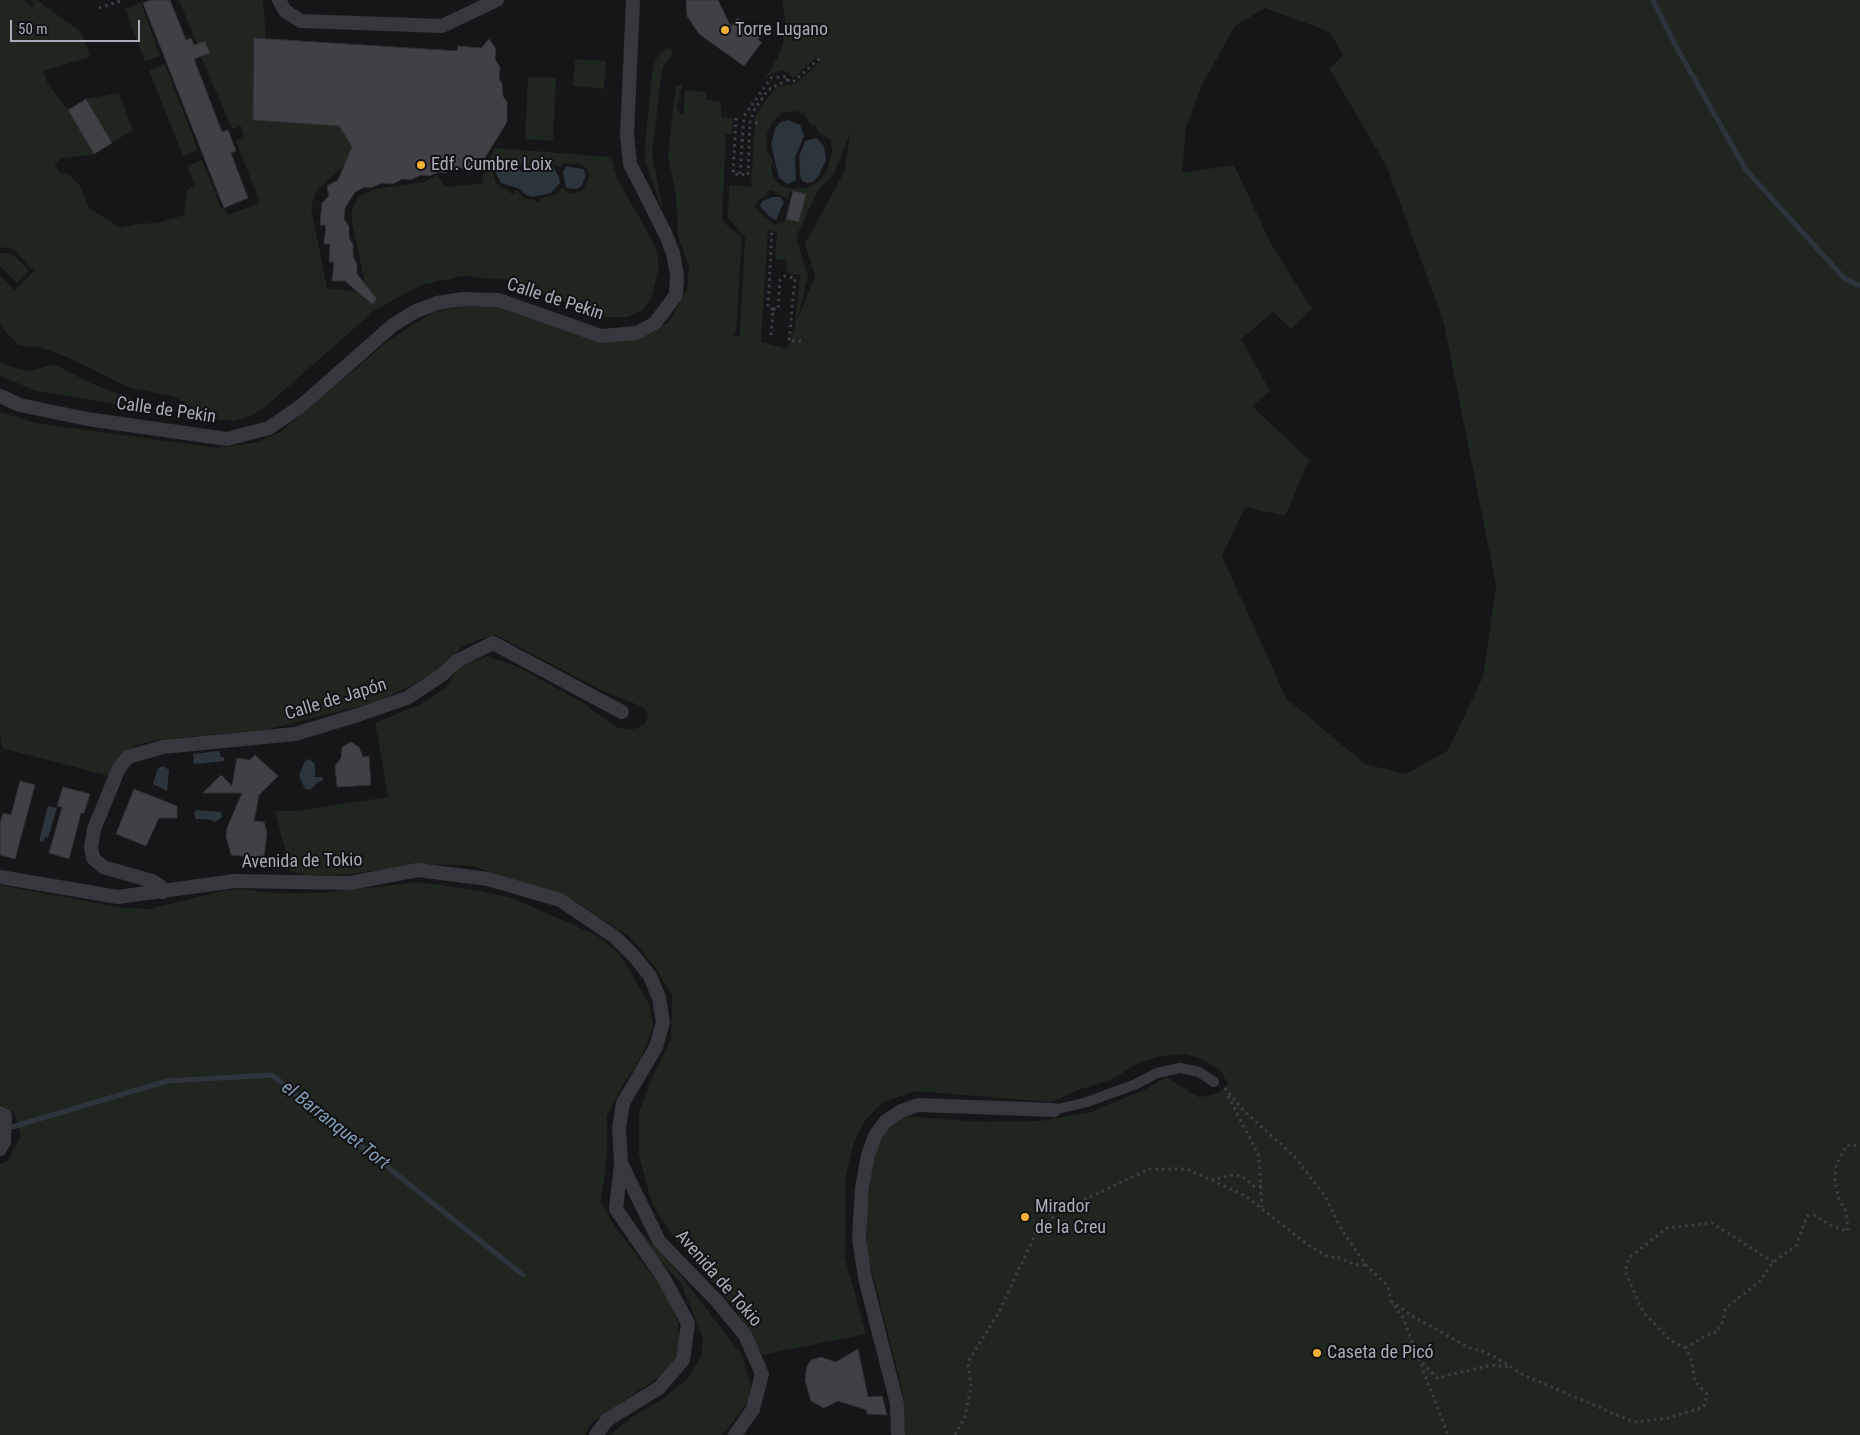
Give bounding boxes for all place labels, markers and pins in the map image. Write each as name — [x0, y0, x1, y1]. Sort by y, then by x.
place label: Torre Lugano — [735, 19, 828, 41]
marker: Torre Lugano — [719, 24, 731, 36]
place label: Edf. Cumbre Loix — [431, 154, 552, 176]
marker: Edf. Cumbre Loix — [415, 159, 427, 171]
place label: Mirador de la Creu — [1035, 1196, 1106, 1238]
marker: Mirador de la Creu — [1019, 1211, 1031, 1223]
place label: Caseta de Picó — [1327, 1342, 1434, 1364]
marker: Caseta de Picó — [1311, 1347, 1323, 1359]

